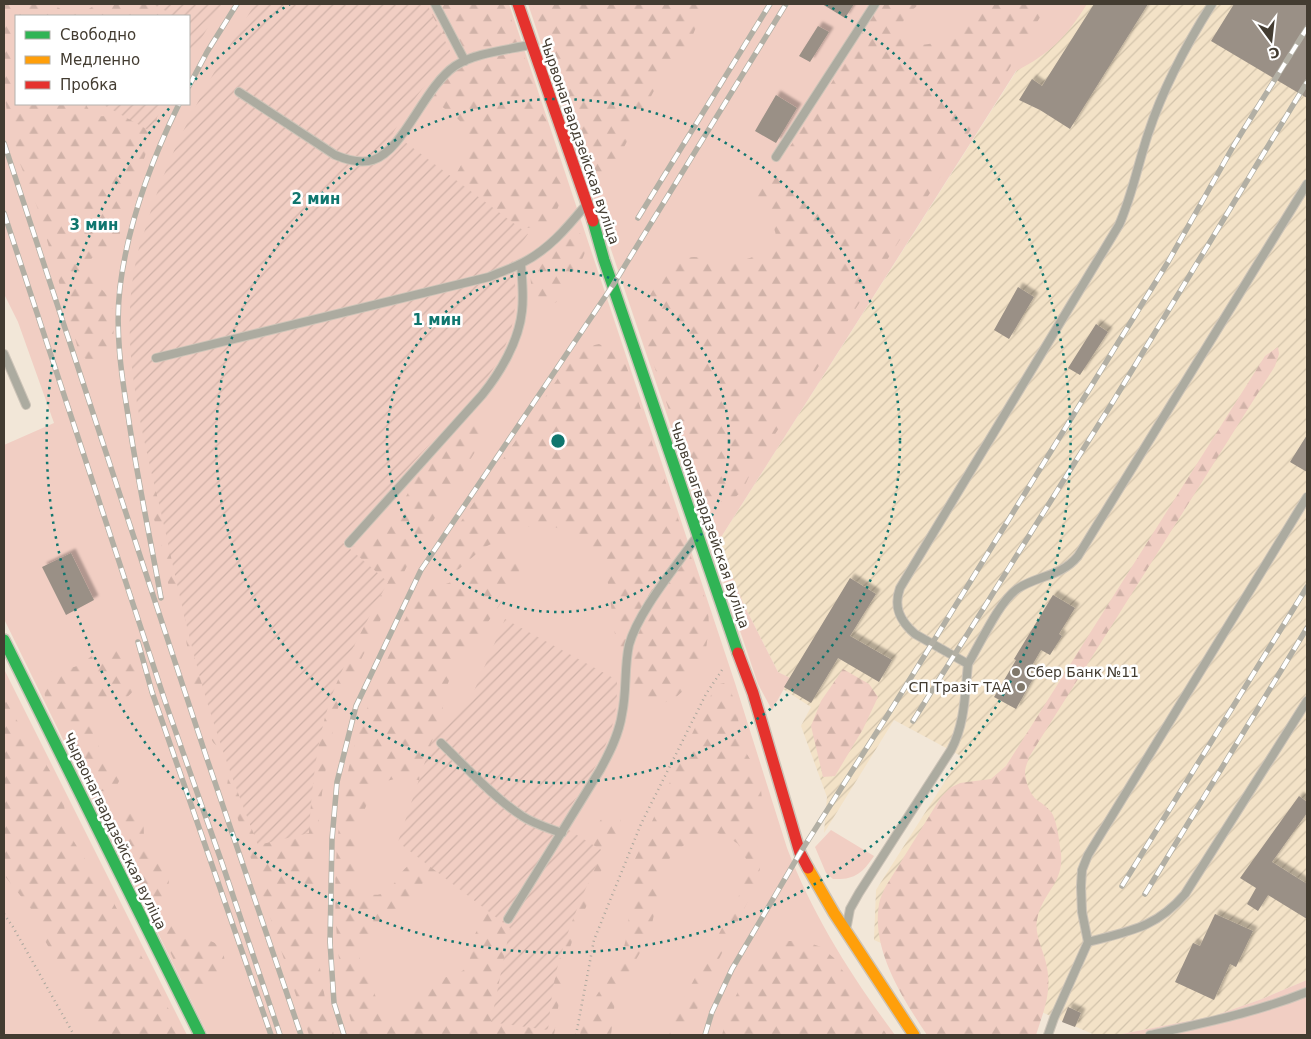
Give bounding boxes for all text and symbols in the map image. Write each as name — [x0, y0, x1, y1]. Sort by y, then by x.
legend — [15, 15, 190, 105]
north arrow — [1246, 15, 1296, 65]
text: Свободно — [60, 26, 136, 44]
street label: Чырвонагвардзейская вуліца — [537, 36, 623, 246]
text: С — [1267, 43, 1281, 62]
text: Медленно — [60, 51, 140, 69]
text: Пробка — [60, 76, 117, 94]
text: 2 мин — [292, 190, 340, 208]
text: 3 мин — [70, 216, 118, 234]
text: 1 мин — [413, 311, 461, 329]
street label: Чырвонагвардзейская вуліца — [667, 420, 753, 630]
centre of rings — [549, 432, 567, 450]
place label: Сбер Банк №11 — [1026, 664, 1139, 680]
marker: Сбер Банк №11 — [1010, 666, 1022, 678]
place label: СП Тразіт ТАА — [909, 679, 1011, 695]
marker: СП Тразіт ТАА — [1015, 681, 1027, 693]
street label: Чырвонагвардзейская вуліца — [60, 730, 170, 932]

